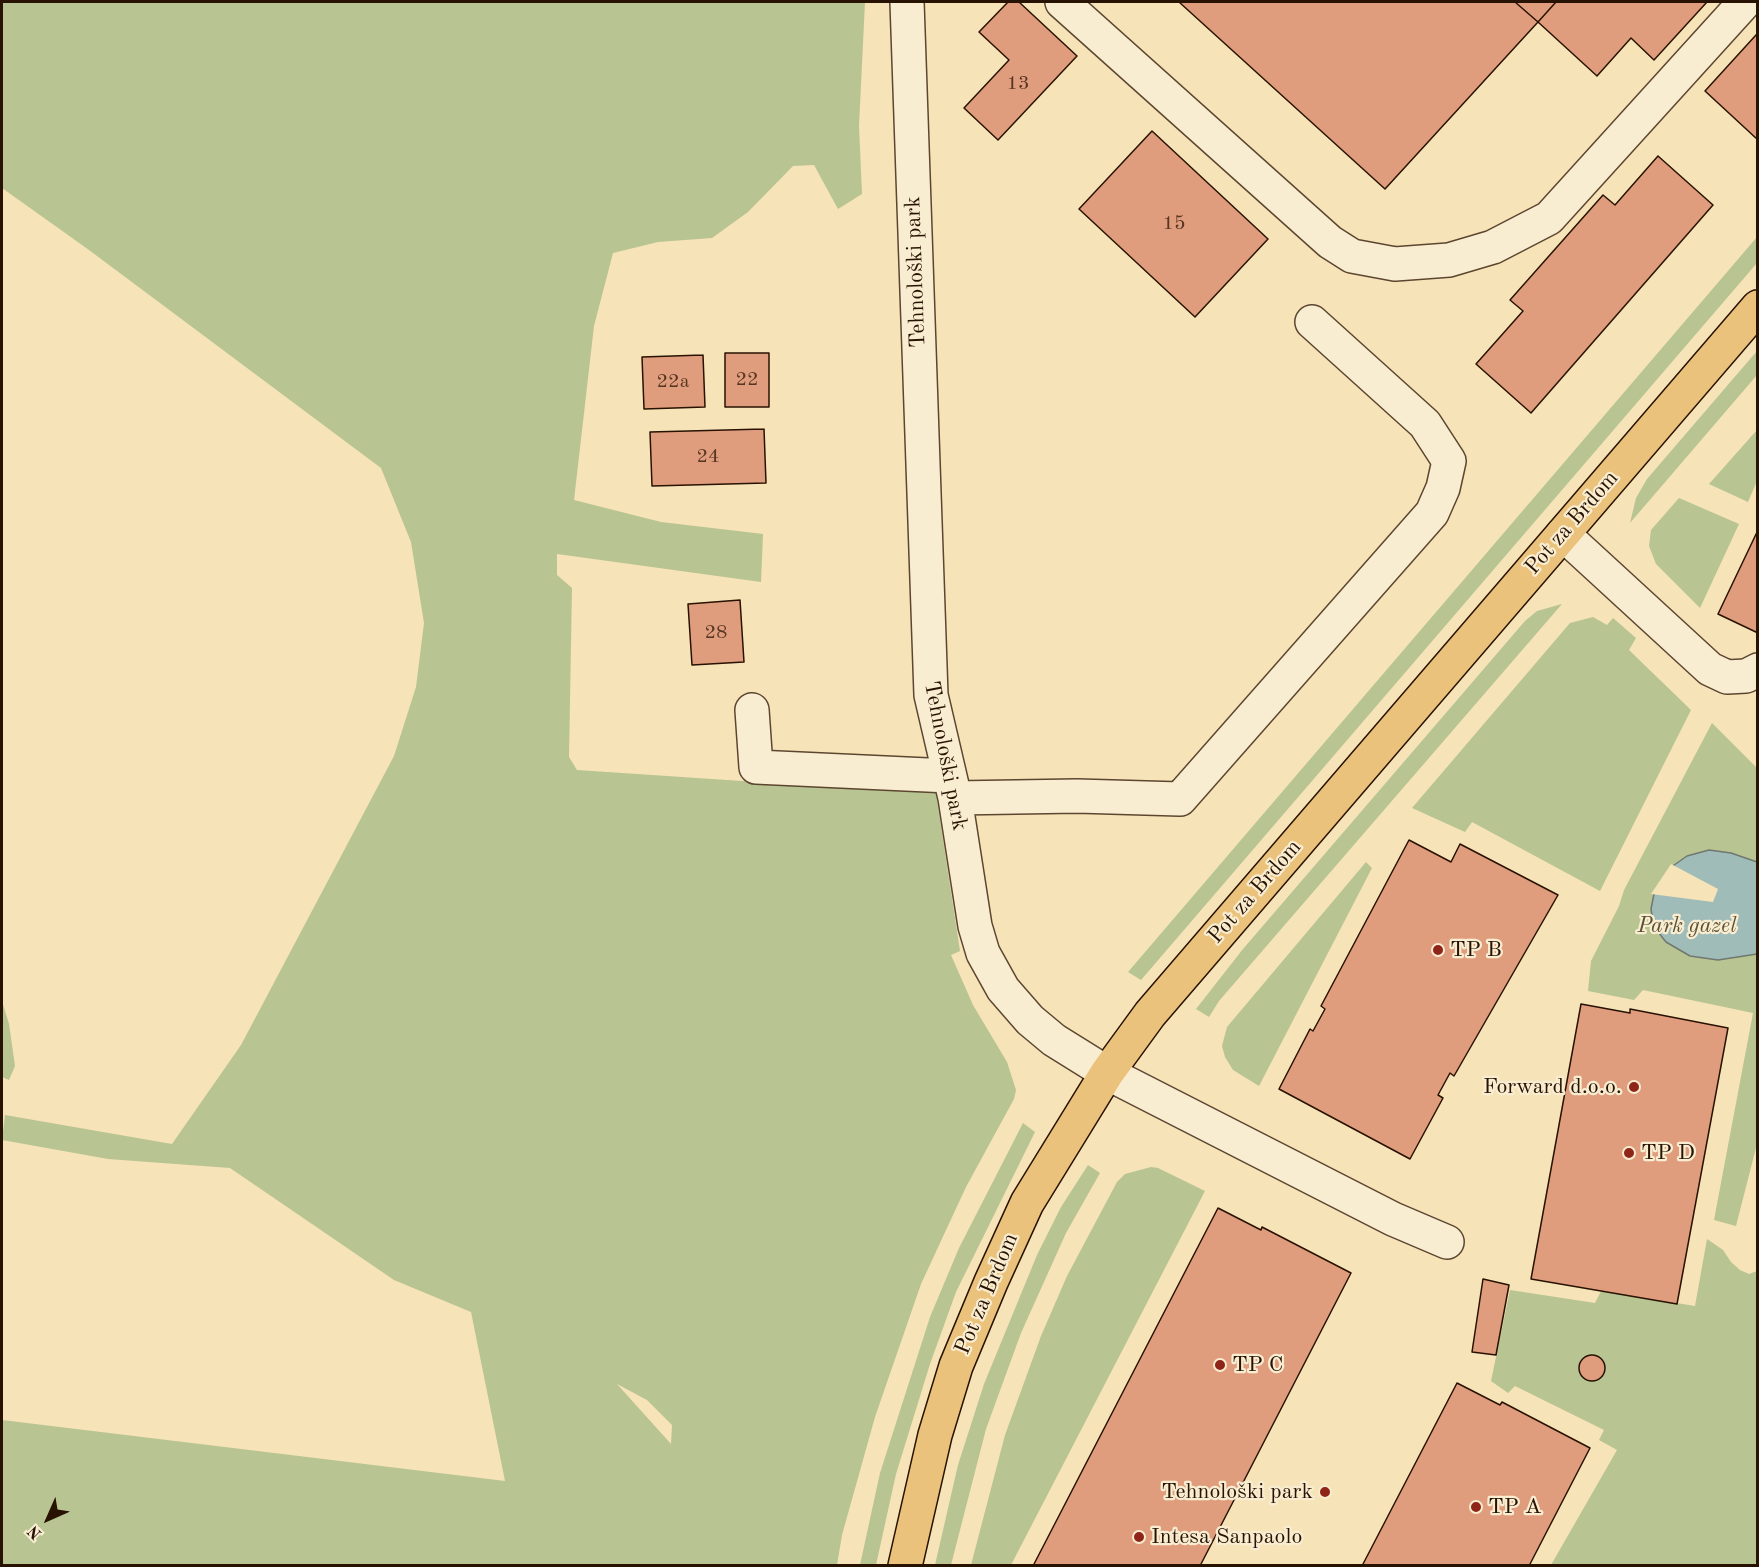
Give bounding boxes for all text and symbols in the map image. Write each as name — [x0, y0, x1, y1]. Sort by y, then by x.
house number: 13 — [1006, 72, 1030, 96]
street label: Tehnološki park — [900, 196, 932, 348]
house number: 15 — [1162, 212, 1186, 236]
house number: 22 — [735, 368, 759, 392]
house number: 22a — [656, 370, 690, 394]
house number: 24 — [696, 445, 720, 469]
street label: Pot za Brdom — [1520, 466, 1624, 580]
house number: 28 — [704, 621, 728, 645]
street label: Tehnološki park — [918, 679, 972, 833]
street label: Pot za Brdom — [1203, 835, 1307, 949]
park label: Park gazel — [1637, 913, 1737, 939]
place label: TP B — [1450, 937, 1502, 963]
marker: TP B — [1431, 943, 1445, 957]
place label: Forward d.o.o. — [1483, 1074, 1622, 1100]
marker: Forward d.o.o. — [1627, 1080, 1641, 1094]
place label: TP D — [1641, 1140, 1695, 1166]
marker: TP D — [1622, 1146, 1636, 1160]
street label: Pot za Brdom — [950, 1229, 1024, 1359]
place label: TP C — [1232, 1352, 1284, 1378]
marker: TP C — [1213, 1358, 1227, 1372]
place label: Tehnološki park — [1161, 1479, 1313, 1505]
marker: Tehnološki park — [1318, 1485, 1332, 1499]
north arrow — [18, 1489, 78, 1549]
place label: TP A — [1488, 1494, 1542, 1520]
marker: TP A — [1469, 1500, 1483, 1514]
text: N — [25, 1522, 45, 1542]
place label: Intesa Sanpaolo — [1151, 1524, 1302, 1550]
marker: Intesa Sanpaolo — [1132, 1530, 1146, 1544]

